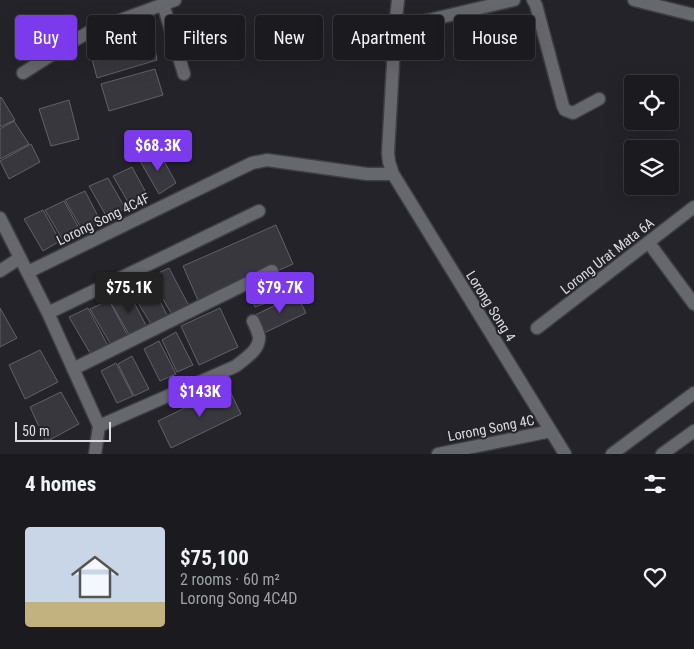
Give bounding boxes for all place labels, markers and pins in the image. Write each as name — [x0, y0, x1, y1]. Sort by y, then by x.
pin: $68.3K — [117, 130, 199, 172]
pin: $75.1K — [88, 272, 170, 314]
pin: $79.7K — [239, 272, 321, 314]
pin: $143K — [165, 376, 235, 418]

